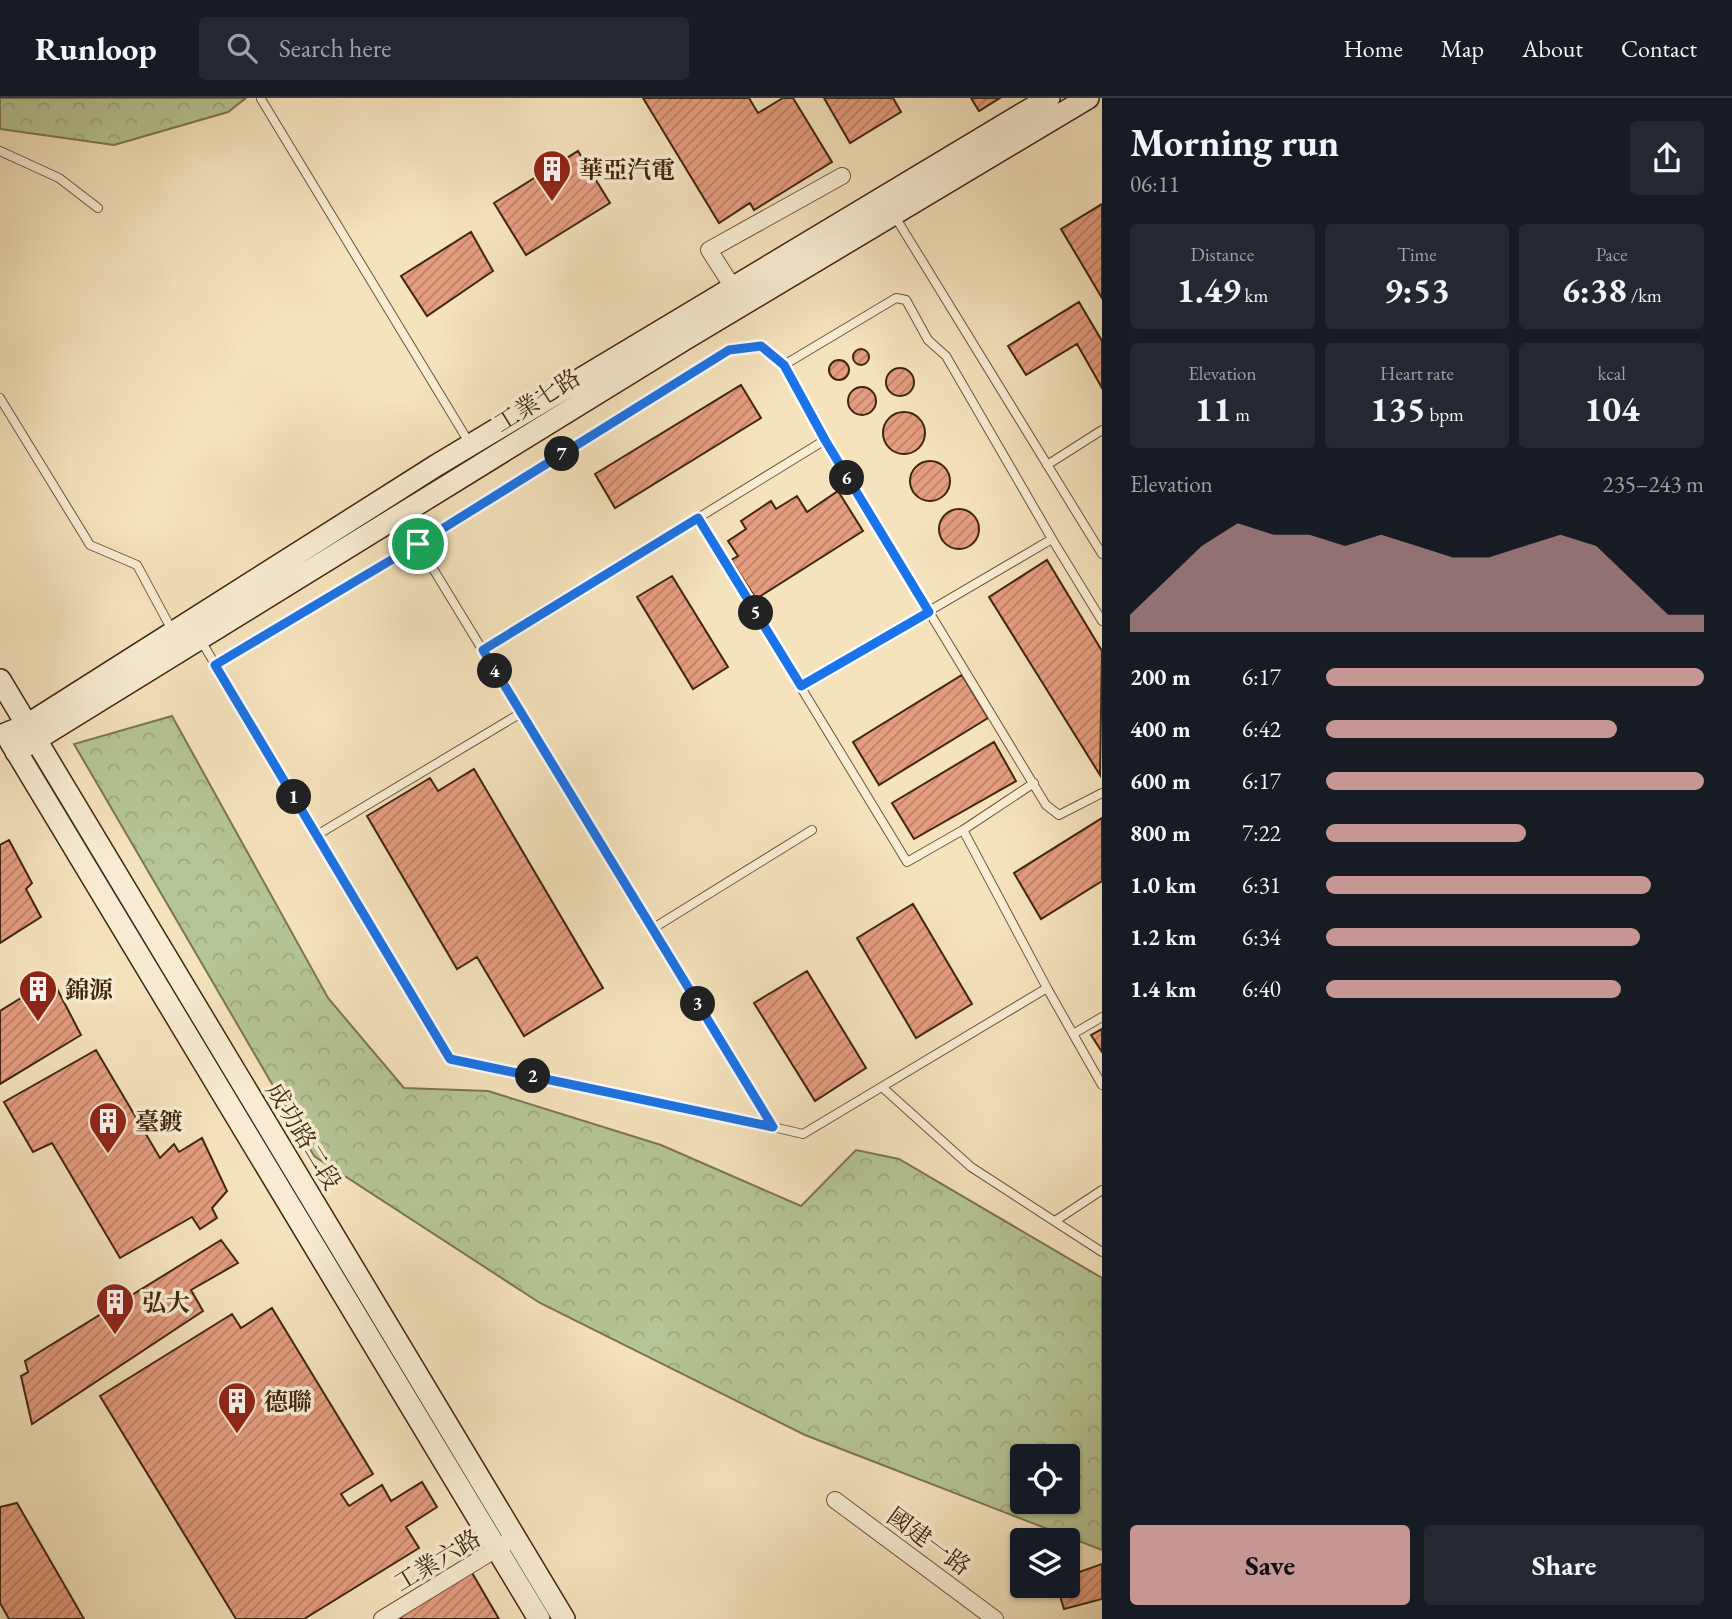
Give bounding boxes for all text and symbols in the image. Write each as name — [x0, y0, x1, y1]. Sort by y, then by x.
search box — [199, 17, 689, 80]
text: Runloop — [35, 27, 157, 70]
icon: search — [223, 29, 261, 67]
text: Search here — [279, 31, 391, 65]
text: Home — [1343, 33, 1403, 64]
text: Map — [1441, 33, 1484, 64]
text: About — [1522, 33, 1583, 64]
text: Contact — [1621, 33, 1697, 64]
text: Morning run — [1130, 118, 1339, 167]
button: share — [1630, 121, 1704, 195]
building icon: 華亞汽電 — [531, 148, 573, 203]
place label: 華亞汽電 — [579, 154, 675, 185]
text: 06:11 — [1130, 169, 1180, 199]
text: Distance — [1191, 242, 1254, 267]
text: Time — [1397, 242, 1437, 267]
text: Pace — [1596, 242, 1628, 267]
text: 1.49 — [1176, 267, 1241, 312]
text: 9:53 — [1384, 267, 1450, 312]
text: 6:38 — [1561, 267, 1627, 312]
text: km — [1241, 283, 1268, 308]
text: /km — [1627, 283, 1662, 308]
street label: 工業七路 — [488, 361, 586, 439]
text: Elevation — [1188, 361, 1257, 386]
text: Heart rate — [1380, 361, 1454, 386]
text: kcal — [1597, 361, 1626, 386]
text: 11 — [1195, 386, 1232, 431]
text: 135 — [1370, 386, 1426, 431]
text: 104 — [1584, 386, 1639, 431]
text: m — [1232, 402, 1250, 427]
text: bpm — [1426, 402, 1464, 427]
pin: 7 — [544, 436, 580, 472]
text: 7 — [556, 441, 567, 466]
pin: 6 — [830, 460, 864, 496]
text: 6 — [841, 465, 852, 490]
text: Elevation — [1130, 469, 1213, 499]
text: 235–243 m — [1603, 469, 1704, 499]
pin — [388, 514, 448, 574]
icon: arrive — [399, 525, 437, 563]
pin: 5 — [738, 596, 774, 630]
text: 5 — [750, 600, 761, 625]
pin: 4 — [477, 654, 512, 688]
text: 4 — [489, 658, 500, 683]
text: 200 m — [1130, 662, 1191, 692]
text: 6:17 — [1242, 662, 1281, 692]
text: 400 m — [1130, 714, 1191, 744]
text: 6:42 — [1242, 714, 1281, 744]
text: 600 m — [1130, 766, 1191, 796]
text: 6:17 — [1242, 766, 1281, 796]
pin: 1 — [276, 780, 312, 814]
text: 1 — [288, 784, 299, 809]
text: 800 m — [1130, 818, 1191, 848]
text: 7:22 — [1242, 818, 1281, 848]
text: 1.0 km — [1130, 870, 1197, 900]
text: 6:31 — [1242, 870, 1281, 900]
text: 1.2 km — [1130, 922, 1197, 952]
text: 6:34 — [1242, 922, 1281, 952]
building icon: 錦源 — [17, 968, 59, 1023]
place label: 錦源 — [65, 974, 113, 1005]
text: 1.4 km — [1130, 974, 1197, 1004]
text: 6:40 — [1242, 974, 1281, 1004]
pin: 3 — [680, 986, 716, 1021]
text: 3 — [692, 991, 703, 1016]
pin: 2 — [516, 1058, 550, 1094]
text: 2 — [527, 1063, 538, 1088]
street label: 成功路二段 — [260, 1077, 348, 1195]
building icon: 臺鍍 — [87, 1100, 129, 1155]
place label: 臺鍍 — [135, 1106, 183, 1137]
building icon: 弘大 — [94, 1281, 136, 1336]
place label: 弘大 — [142, 1287, 190, 1318]
building icon: 德聯 — [216, 1380, 258, 1435]
place label: 德聯 — [264, 1386, 312, 1417]
map controls — [1010, 1444, 1080, 1598]
button: locate — [1010, 1444, 1080, 1514]
street label: 國建一路 — [881, 1500, 977, 1582]
street label: 工業六路 — [388, 1522, 486, 1598]
button: Save — [1130, 1525, 1410, 1605]
button: Share — [1424, 1525, 1704, 1605]
button: layers — [1010, 1528, 1080, 1598]

